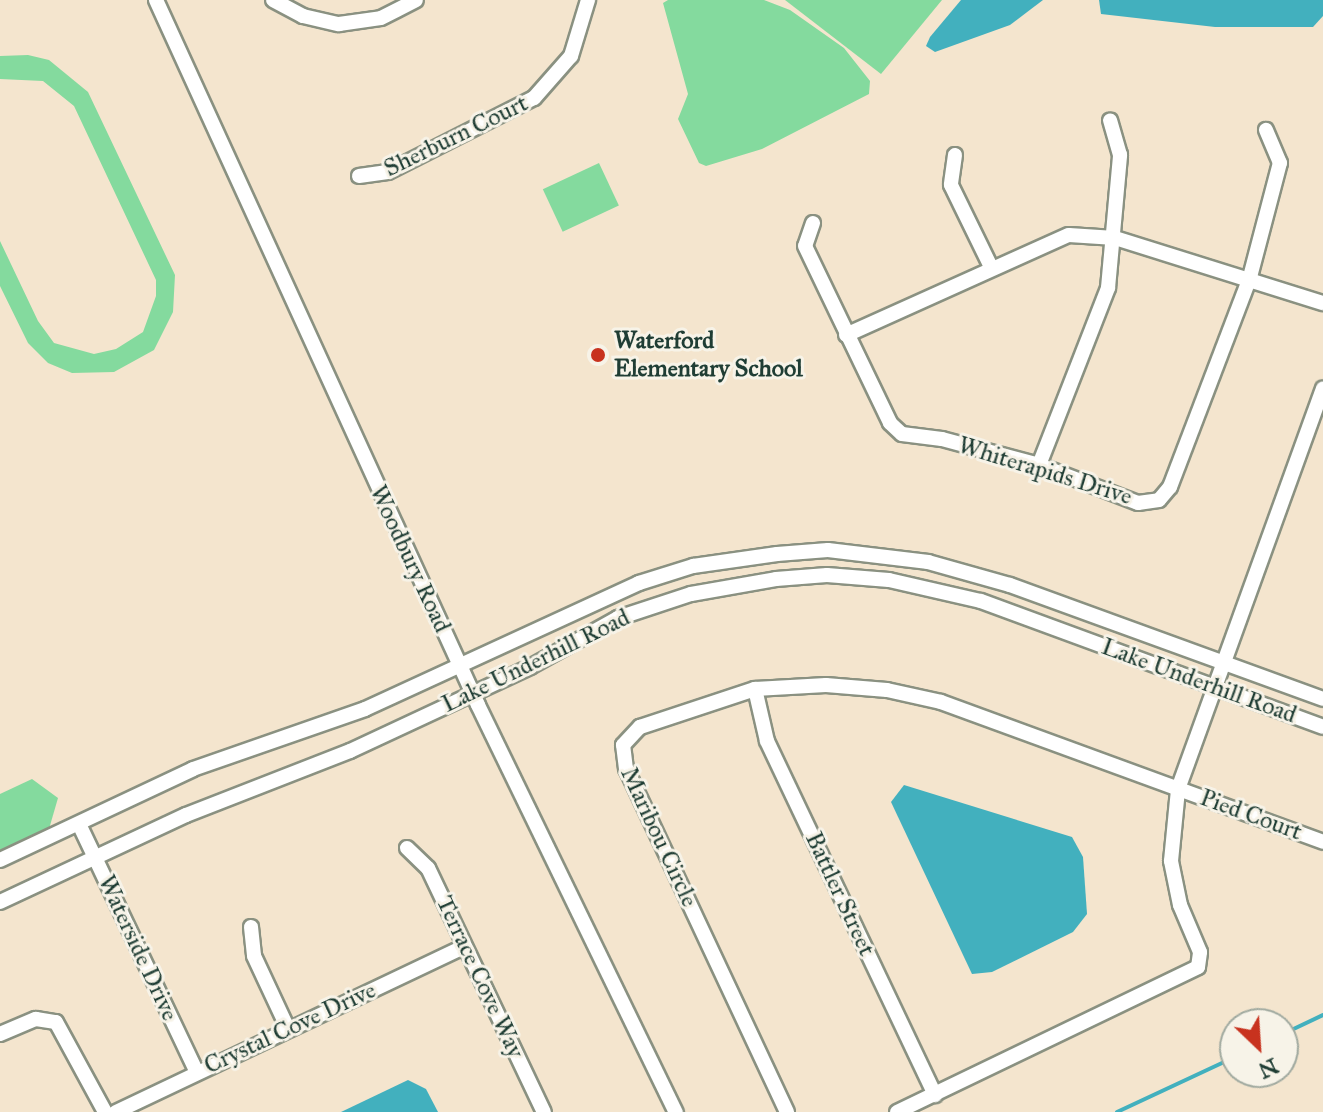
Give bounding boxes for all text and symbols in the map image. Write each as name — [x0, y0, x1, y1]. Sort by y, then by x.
street label: Sherburn Court — [379, 89, 533, 183]
place label: Waterford Elementary School — [614, 327, 803, 383]
marker: Waterford Elementary School — [589, 346, 607, 364]
street label: Whiterapids Drive — [955, 431, 1135, 511]
street label: Woodbury Road — [363, 481, 457, 637]
street label: Lake Underhill Road — [437, 603, 635, 719]
street label: Lake Underhill Road — [1098, 632, 1300, 730]
street label: Maribou Circle — [614, 763, 704, 911]
street label: Pied Court — [1196, 783, 1306, 847]
street label: Battler Street — [799, 828, 881, 960]
street label: Waterside Drive — [92, 871, 184, 1025]
street label: Terrace Cove Way — [430, 891, 530, 1063]
street label: Crystal Cove Drive — [200, 976, 380, 1080]
north arrow — [1219, 1008, 1299, 1088]
text: N — [1254, 1052, 1283, 1085]

